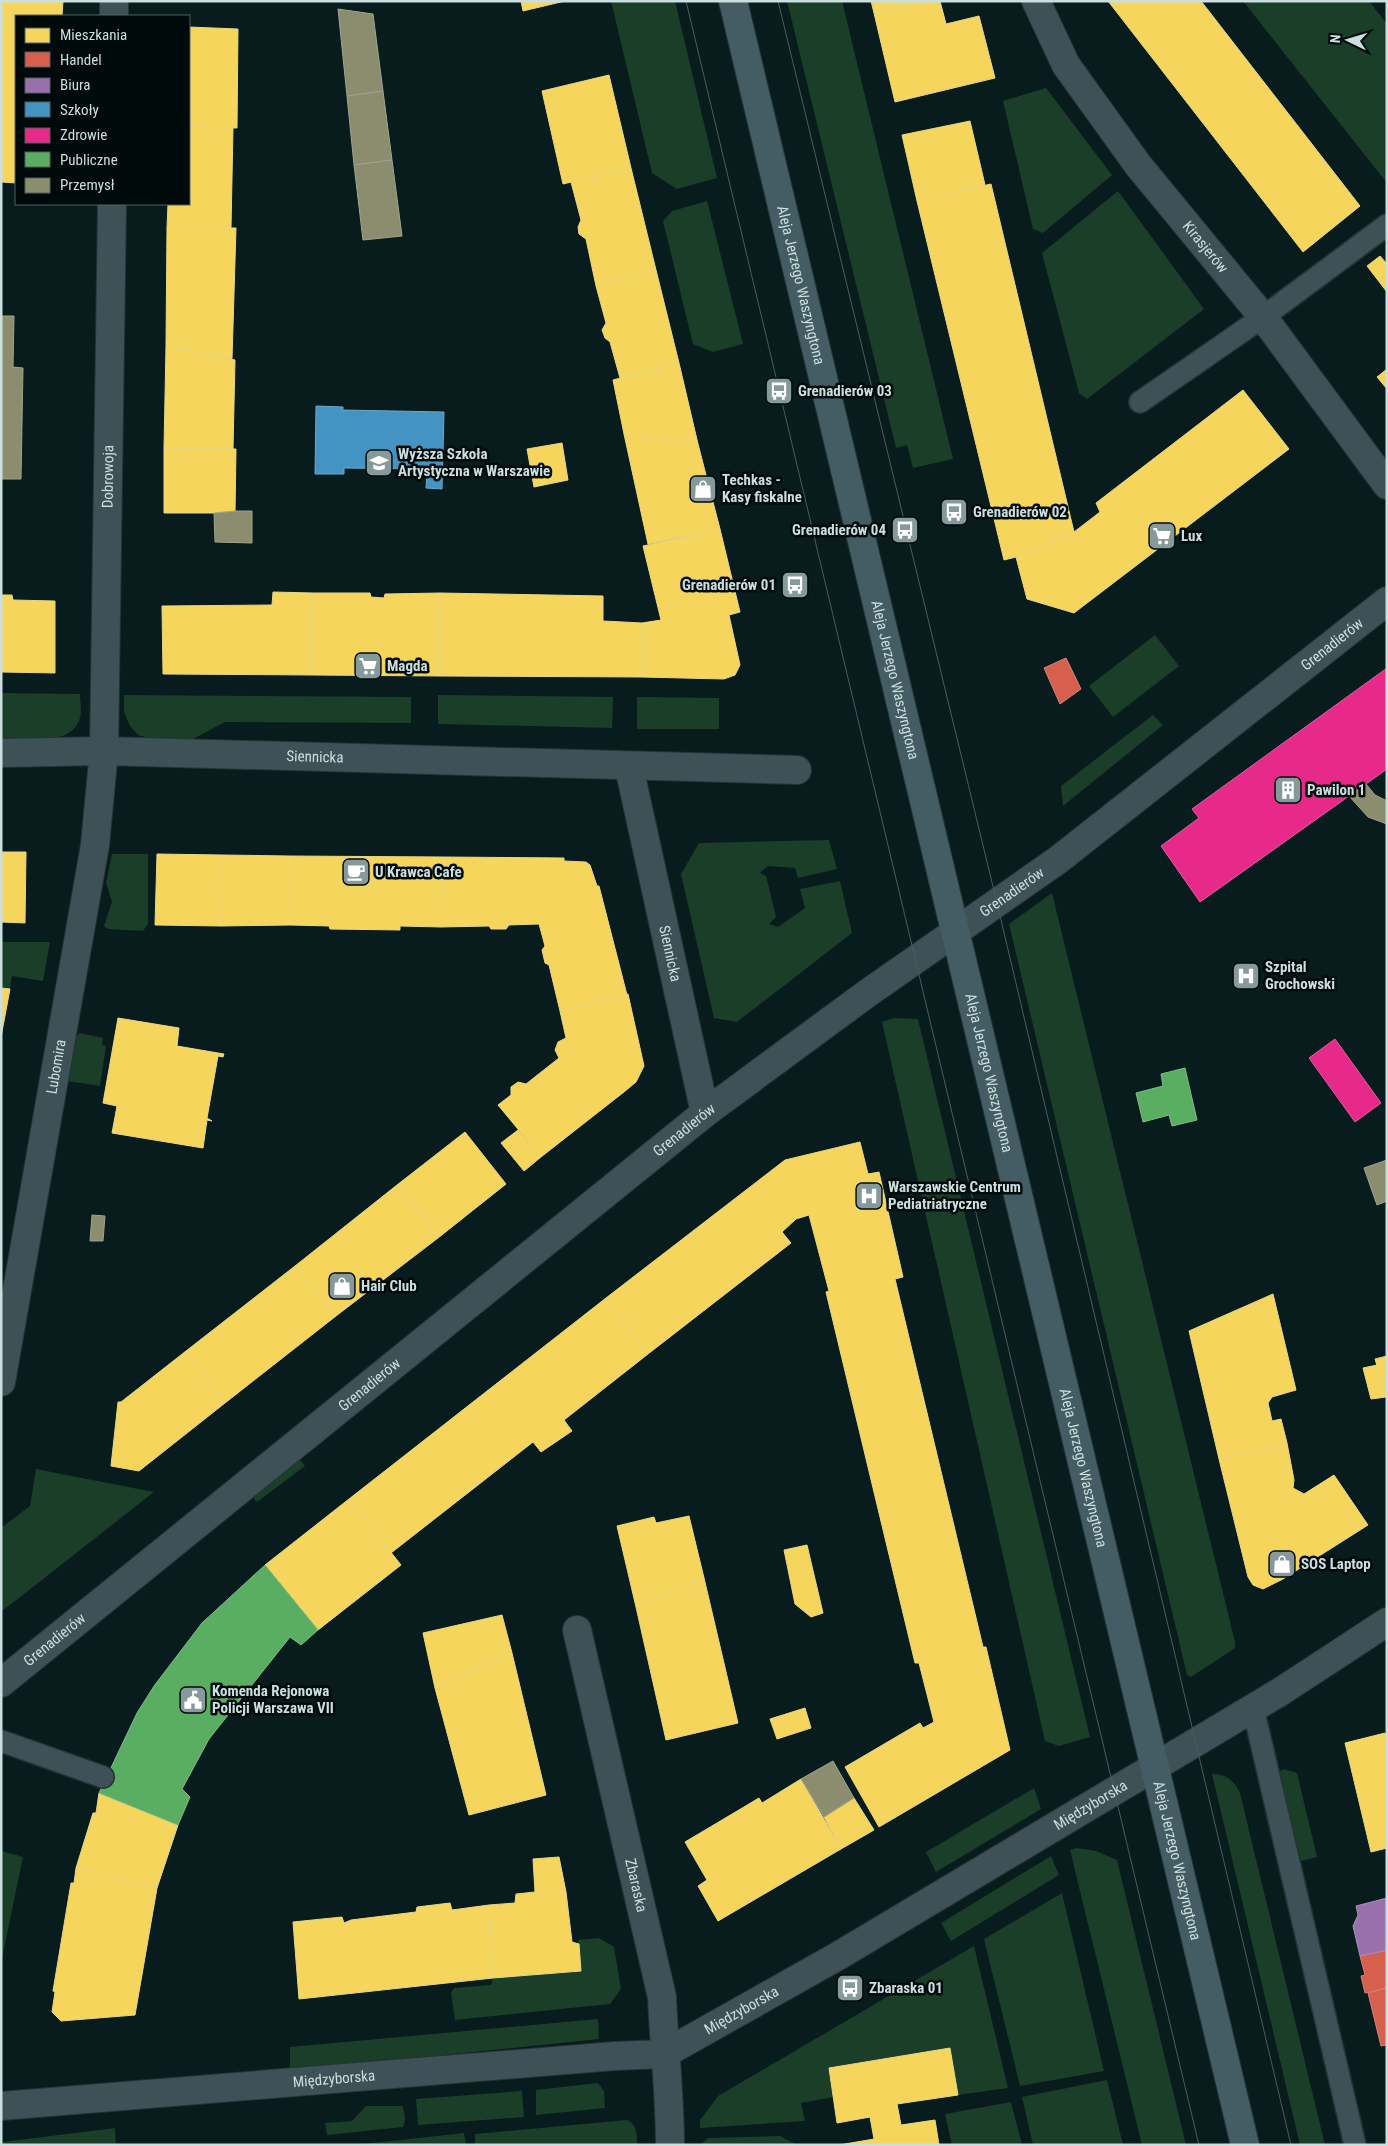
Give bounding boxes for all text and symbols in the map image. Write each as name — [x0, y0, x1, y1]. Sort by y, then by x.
legend — [15, 15, 190, 205]
north arrow — [1323, 15, 1373, 65]
text: Mieszkania — [60, 26, 127, 44]
text: N — [1327, 34, 1343, 44]
text: Handel — [60, 51, 102, 69]
text: Biura — [60, 76, 90, 94]
text: Szkoły — [60, 101, 99, 119]
text: Zdrowie — [60, 126, 107, 144]
text: Publiczne — [60, 151, 118, 169]
text: Przemysł — [60, 176, 115, 194]
street label: Aleja Jerzego Waszyngtona — [773, 204, 829, 366]
street label: Kirasjerów — [1179, 217, 1232, 277]
bus stop icon: Grenadierów 03 — [764, 376, 794, 406]
place label: Grenadierów 03 — [798, 382, 892, 400]
street label: Dobrowoja — [99, 445, 117, 508]
place label: Wyższa Szkoła Artystyczna w Warszawie — [398, 445, 550, 480]
school or university icon: Wyższa Szkoła Artystyczna w Warszawie — [364, 448, 394, 478]
place label: Techkas - Kasy fiskalne — [722, 471, 802, 506]
shop icon: Techkas - Kasy fiskalne — [688, 474, 718, 504]
bus stop icon: Grenadierów 02 — [939, 497, 969, 527]
place label: Grenadierów 02 — [973, 503, 1067, 521]
bus stop icon: Grenadierów 04 — [890, 515, 920, 545]
place label: Grenadierów 04 — [792, 521, 886, 539]
supermarket icon: Lux — [1147, 521, 1177, 551]
place label: Lux — [1181, 527, 1202, 545]
bus stop icon: Grenadierów 01 — [780, 570, 810, 600]
place label: Grenadierów 01 — [682, 576, 776, 594]
street label: Aleja Jerzego Waszyngtona — [867, 599, 923, 761]
street label: Grenadierów — [1297, 614, 1367, 674]
supermarket icon: Magda — [353, 651, 383, 681]
place label: Magda — [387, 657, 428, 675]
street label: Siennicka — [286, 747, 344, 767]
building icon: Pawilon 1 — [1273, 775, 1303, 805]
place label: Pawilon 1 — [1307, 781, 1365, 799]
cafe icon: U Krawca Cafe — [341, 857, 371, 887]
place label: U Krawca Cafe — [375, 863, 462, 881]
street label: Grenadierów — [976, 863, 1048, 921]
street label: Siennicka — [655, 924, 685, 983]
place label: Szpital Grochowski — [1265, 958, 1335, 993]
hospital icon: Szpital Grochowski — [1231, 961, 1261, 991]
street label: Aleja Jerzego Waszyngtona — [961, 992, 1017, 1154]
street label: Lubomira — [43, 1038, 70, 1096]
street label: Grenadierów — [650, 1099, 719, 1160]
place label: Warszawskie Centrum Pediatriatryczne — [888, 1178, 1021, 1213]
hospital icon: Warszawskie Centrum Pediatriatryczne — [854, 1181, 884, 1211]
shop icon: Hair Club — [327, 1271, 357, 1301]
place label: Hair Club — [361, 1277, 417, 1295]
street label: Grenadierów — [335, 1354, 404, 1415]
street label: Aleja Jerzego Waszyngtona — [1056, 1386, 1111, 1549]
shop icon: SOS Laptop — [1267, 1549, 1297, 1579]
place label: SOS Laptop — [1301, 1555, 1371, 1573]
street label: Grenadierów — [20, 1609, 89, 1670]
place label: Komenda Rejonowa Policji Warszawa VII — [212, 1682, 334, 1717]
public building icon: Komenda Rejonowa Policji Warszawa VII — [178, 1685, 208, 1715]
street label: Międzyborska — [1051, 1776, 1131, 1834]
street label: Aleja Jerzego Waszyngtona — [1149, 1779, 1205, 1942]
street label: Zbaraska — [621, 1857, 651, 1914]
bus stop icon: Zbaraska 01 — [835, 1973, 865, 2003]
place label: Zbaraska 01 — [869, 1979, 943, 1997]
street label: Międzyborska — [701, 1982, 782, 2038]
street label: Międzyborska — [292, 2067, 376, 2091]

